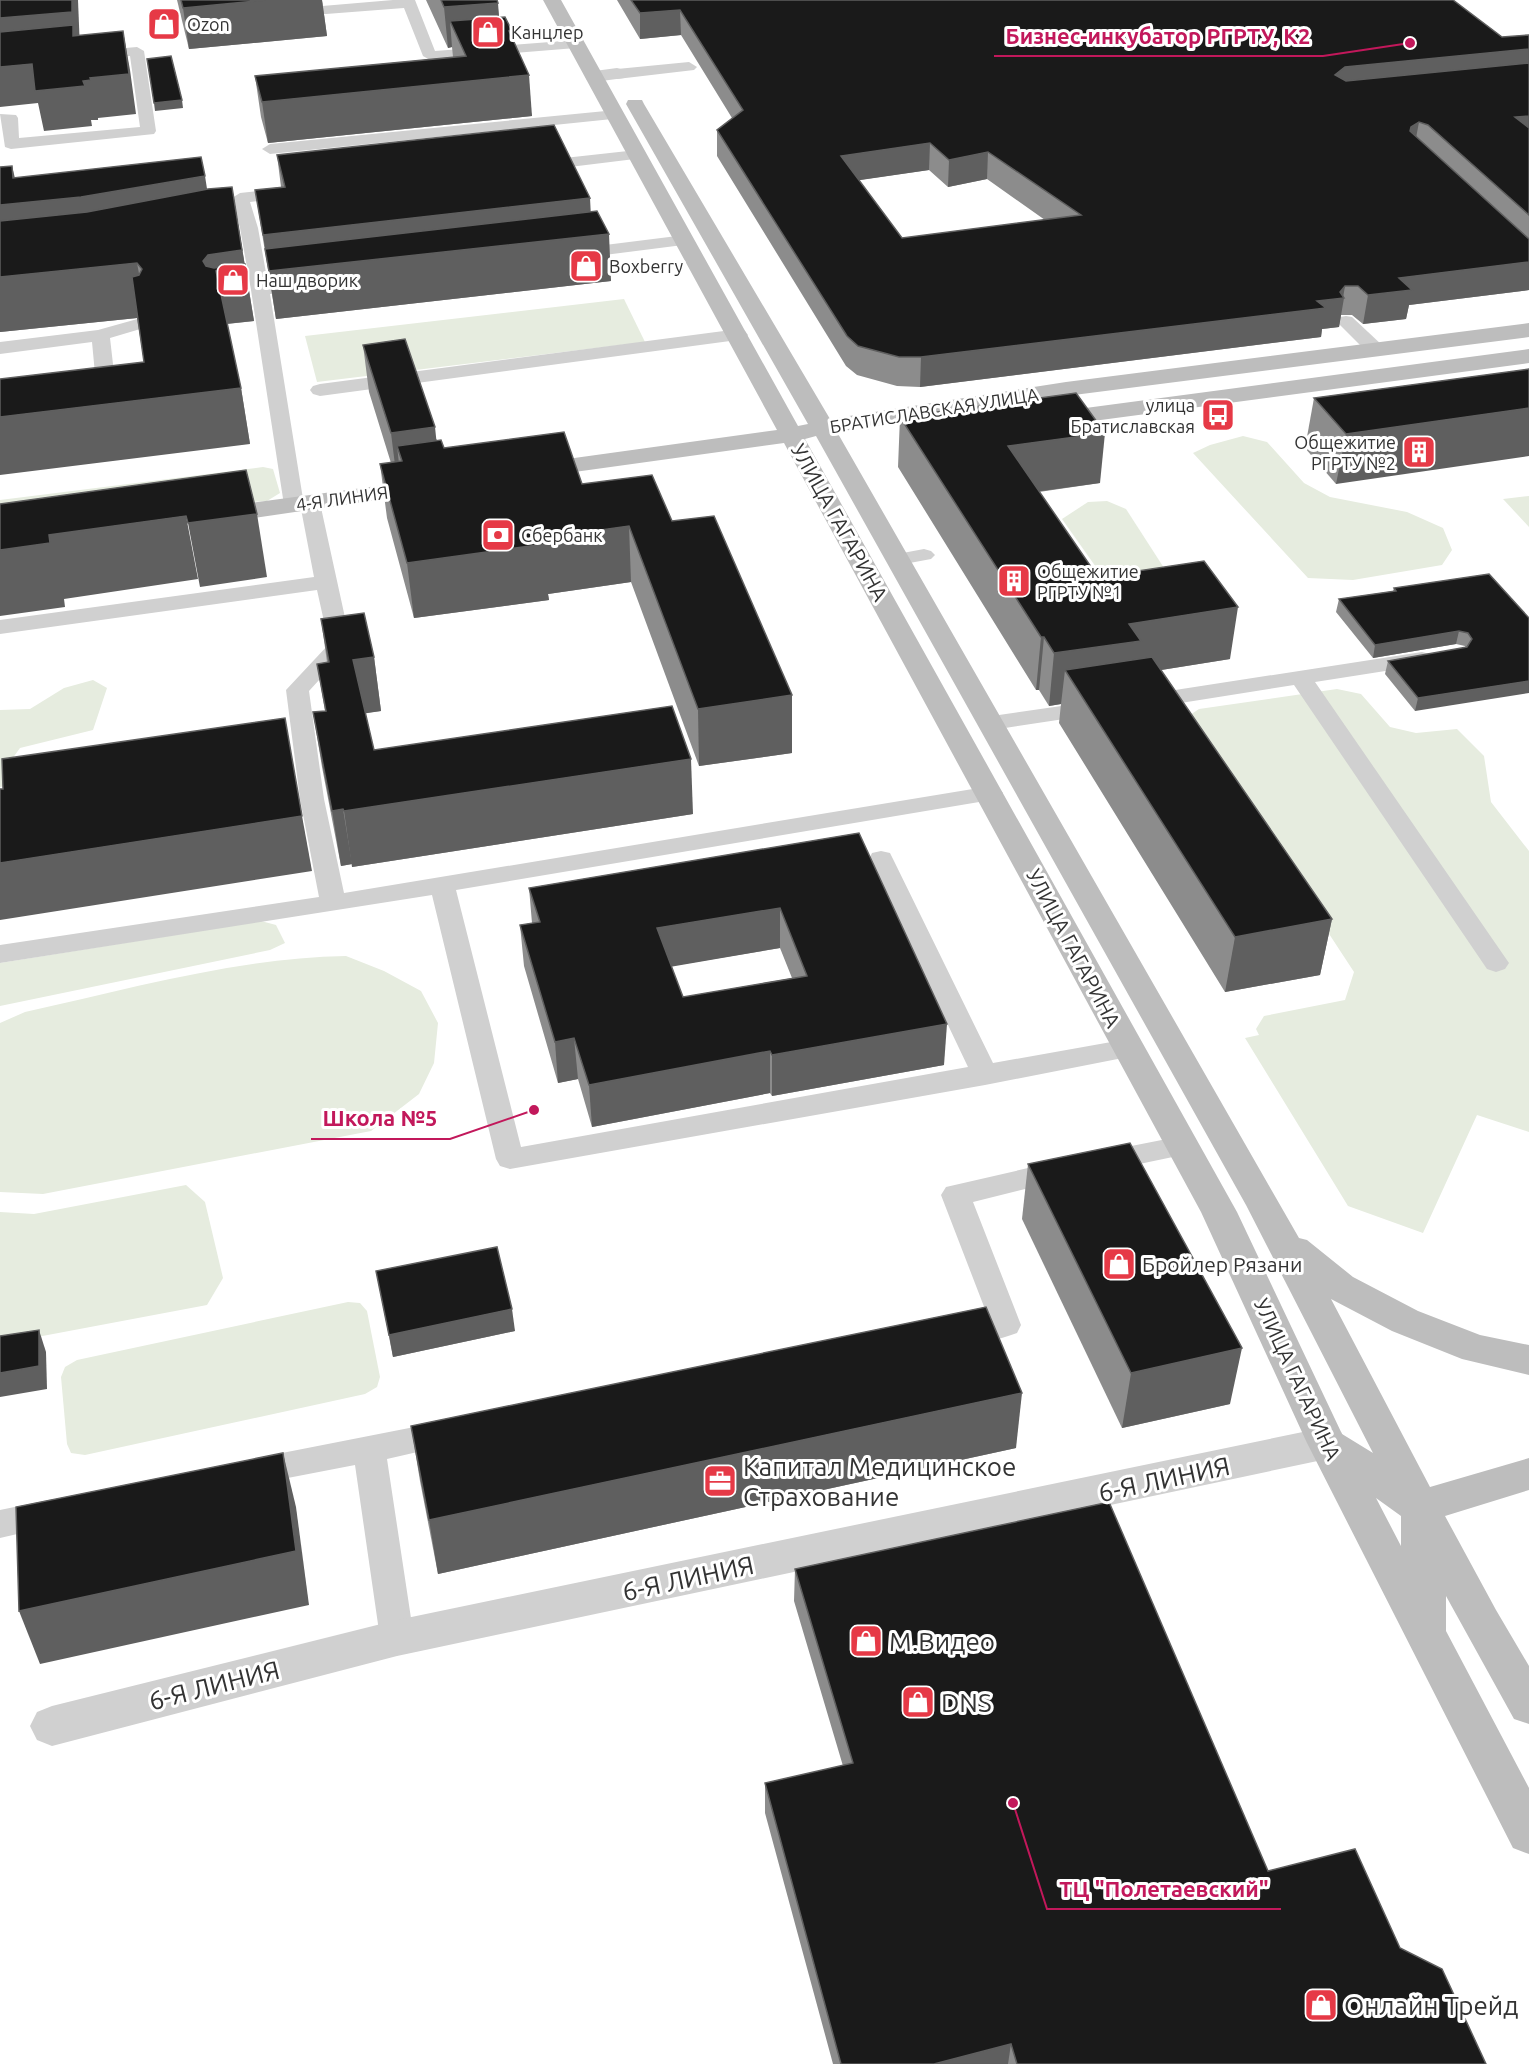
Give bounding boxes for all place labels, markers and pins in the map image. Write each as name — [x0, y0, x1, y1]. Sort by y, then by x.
shop icon: Ozon — [146, 6, 182, 42]
place label: Ozon — [187, 14, 230, 34]
shop icon: Канцлер — [470, 14, 506, 50]
callout: Бизнес-инкубатор РГРТУ, К2 — [994, 16, 1323, 56]
place label: Канцлер — [511, 22, 584, 42]
shop icon: Boxberry — [568, 248, 604, 284]
place label: Boxberry — [609, 256, 683, 276]
shop icon: Наш дворик — [215, 262, 251, 298]
place label: Наш дворик — [256, 270, 358, 290]
place label: улица Братиславская — [1071, 395, 1195, 436]
bus stop icon: улица Братиславская — [1200, 397, 1236, 433]
place label: Общежитие РГРТУ №2 — [1294, 432, 1396, 473]
building icon: Общежитие РГРТУ №2 — [1401, 434, 1437, 470]
bank icon: Сбербанк — [480, 517, 516, 553]
place label: Сбербанк — [521, 525, 603, 545]
place label: Общежитие РГРТУ №1 — [1037, 561, 1139, 602]
building icon: Общежитие РГРТУ №1 — [996, 563, 1032, 599]
callout: Школа №5 — [311, 1099, 450, 1139]
shop icon: Бройлер Рязани — [1101, 1246, 1137, 1282]
place label: Бройлер Рязани — [1142, 1252, 1302, 1276]
place label: Капитал Медицинское Страхование — [743, 1452, 1016, 1511]
office icon: Капитал Медицинское Страхование — [702, 1463, 738, 1499]
shop icon: М.Видео — [848, 1623, 884, 1659]
place label: М.Видео — [889, 1627, 995, 1656]
shop icon: DNS — [900, 1684, 936, 1720]
place label: DNS — [941, 1688, 992, 1717]
callout: ТЦ "Полетаевский" — [1047, 1869, 1281, 1909]
shop icon: Онлайн Трейд — [1303, 1987, 1339, 2023]
place label: Онлайн Трейд — [1344, 1991, 1518, 2020]

